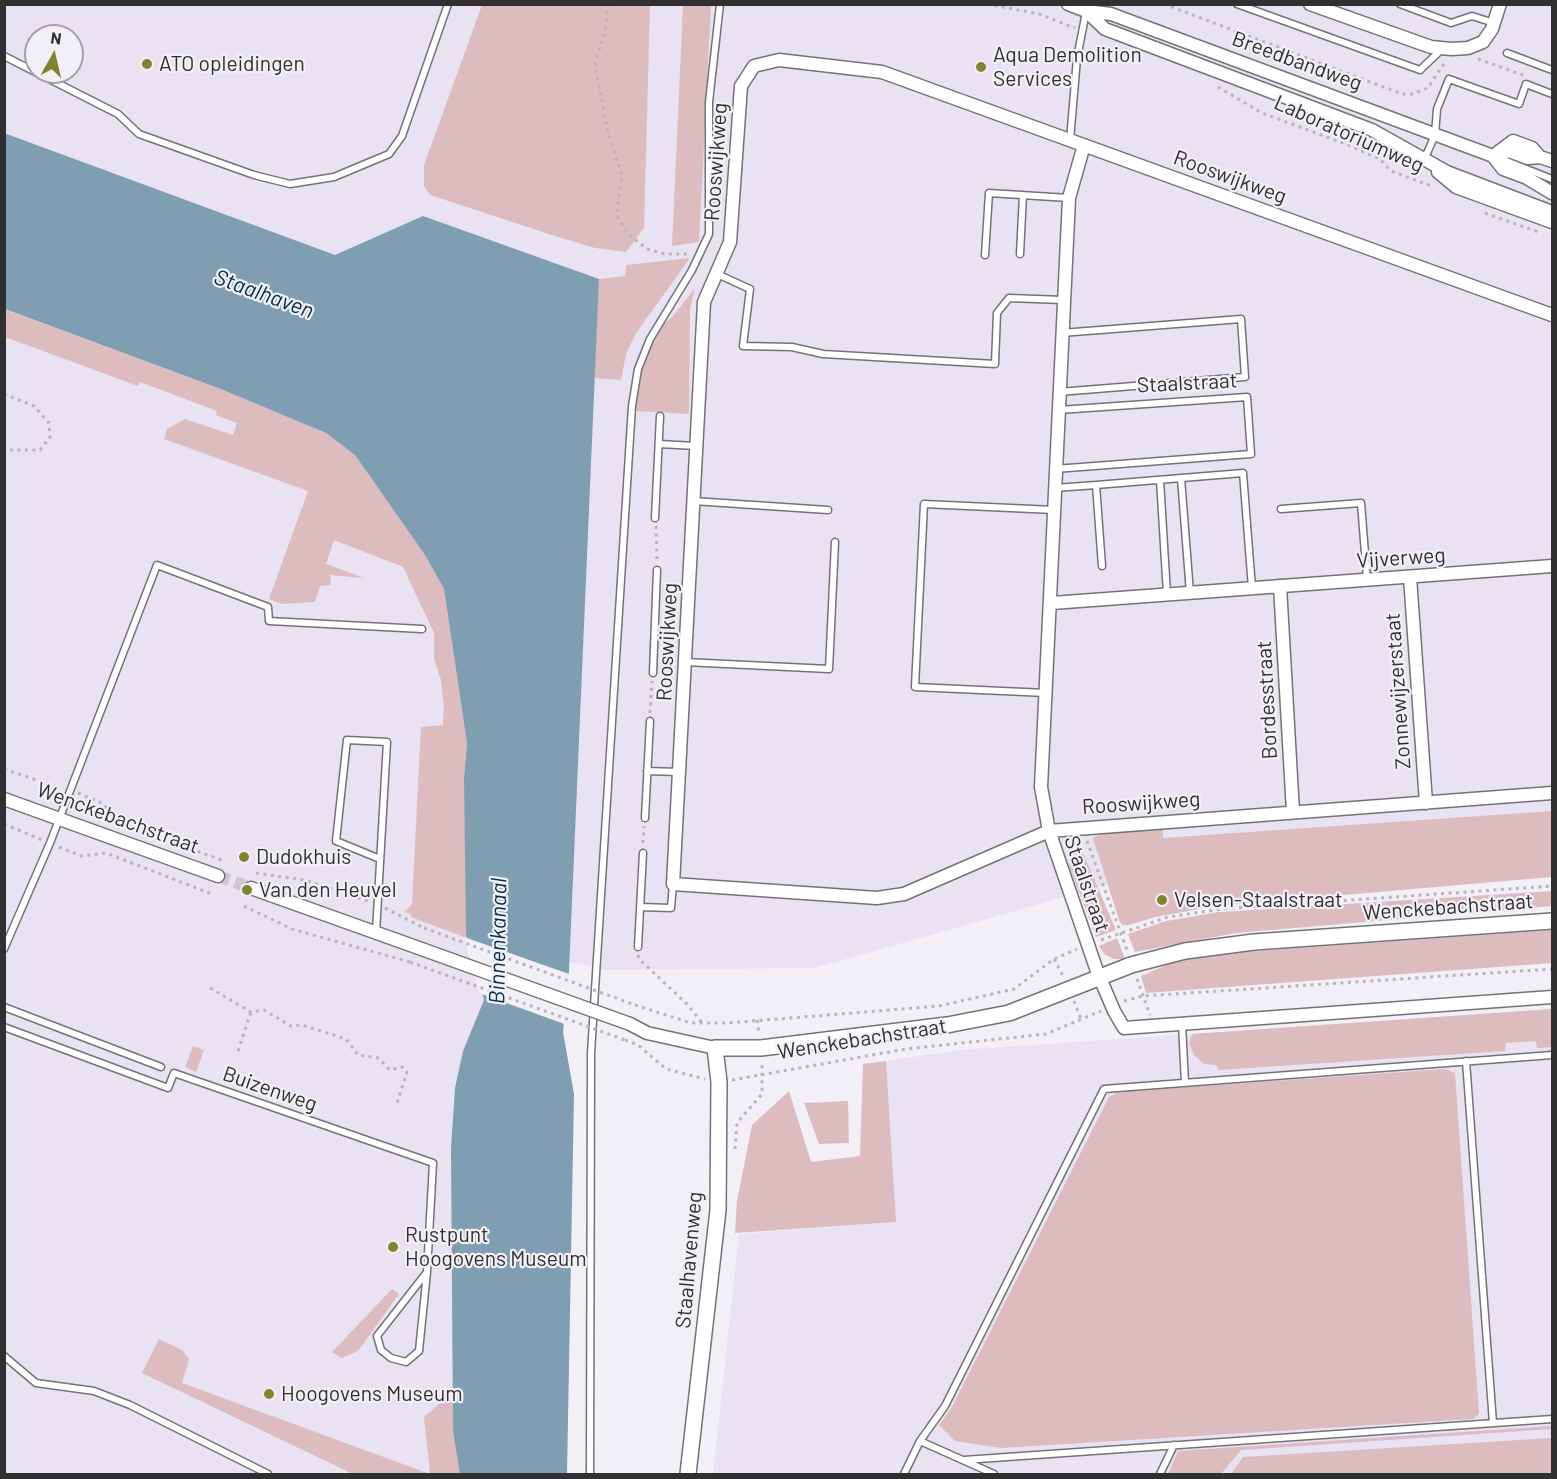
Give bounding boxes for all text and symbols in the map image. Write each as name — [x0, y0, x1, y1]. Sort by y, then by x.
north arrow — [24, 24, 84, 84]
street label: Breedbandweg — [1229, 26, 1365, 96]
text: N — [50, 28, 63, 48]
place label: Aqua Demolition Services — [993, 42, 1142, 92]
place label: ATO opleidingen — [159, 51, 305, 77]
marker: ATO opleidingen — [140, 57, 154, 71]
marker: Aqua Demolition Services — [974, 60, 988, 74]
street label: Laboratoriumweg — [1270, 90, 1428, 178]
street label: Rooswijkweg — [699, 102, 733, 222]
street label: Rooswijkweg — [1170, 145, 1290, 209]
water label: Staalhaven — [211, 264, 317, 324]
street label: Staalstraat — [1136, 368, 1238, 398]
street label: Vijverweg — [1356, 542, 1446, 574]
street label: Rooswijkweg — [651, 582, 683, 702]
street label: Zonnewijzerstaat — [1380, 612, 1416, 770]
street label: Bordesstraat — [1251, 640, 1283, 760]
street label: Wenckebachstraat — [33, 777, 203, 859]
street label: Rooswijkweg — [1081, 786, 1201, 820]
street label: Staalstraat — [1059, 832, 1115, 936]
place label: Dudokhuis — [256, 844, 351, 870]
marker: Dudokhuis — [237, 850, 251, 864]
place label: Van den Heuvel — [259, 877, 397, 903]
water label: Binnenkanaal — [484, 878, 512, 1004]
marker: Van den Heuvel — [240, 883, 254, 897]
place label: Velsen-Staalstraat — [1174, 887, 1343, 913]
street label: Wenckebachstraat — [1362, 888, 1534, 926]
marker: Velsen-Staalstraat — [1155, 893, 1169, 907]
street label: Wenckebachstraat — [776, 1013, 948, 1065]
street label: Buizenweg — [219, 1061, 321, 1117]
street label: Staalhavenweg — [670, 1191, 708, 1329]
place label: Rustpunt Hoogovens Museum — [405, 1222, 587, 1272]
marker: Rustpunt Hoogovens Museum — [386, 1240, 400, 1254]
place label: Hoogovens Museum — [281, 1381, 463, 1407]
marker: Hoogovens Museum — [262, 1387, 276, 1401]

